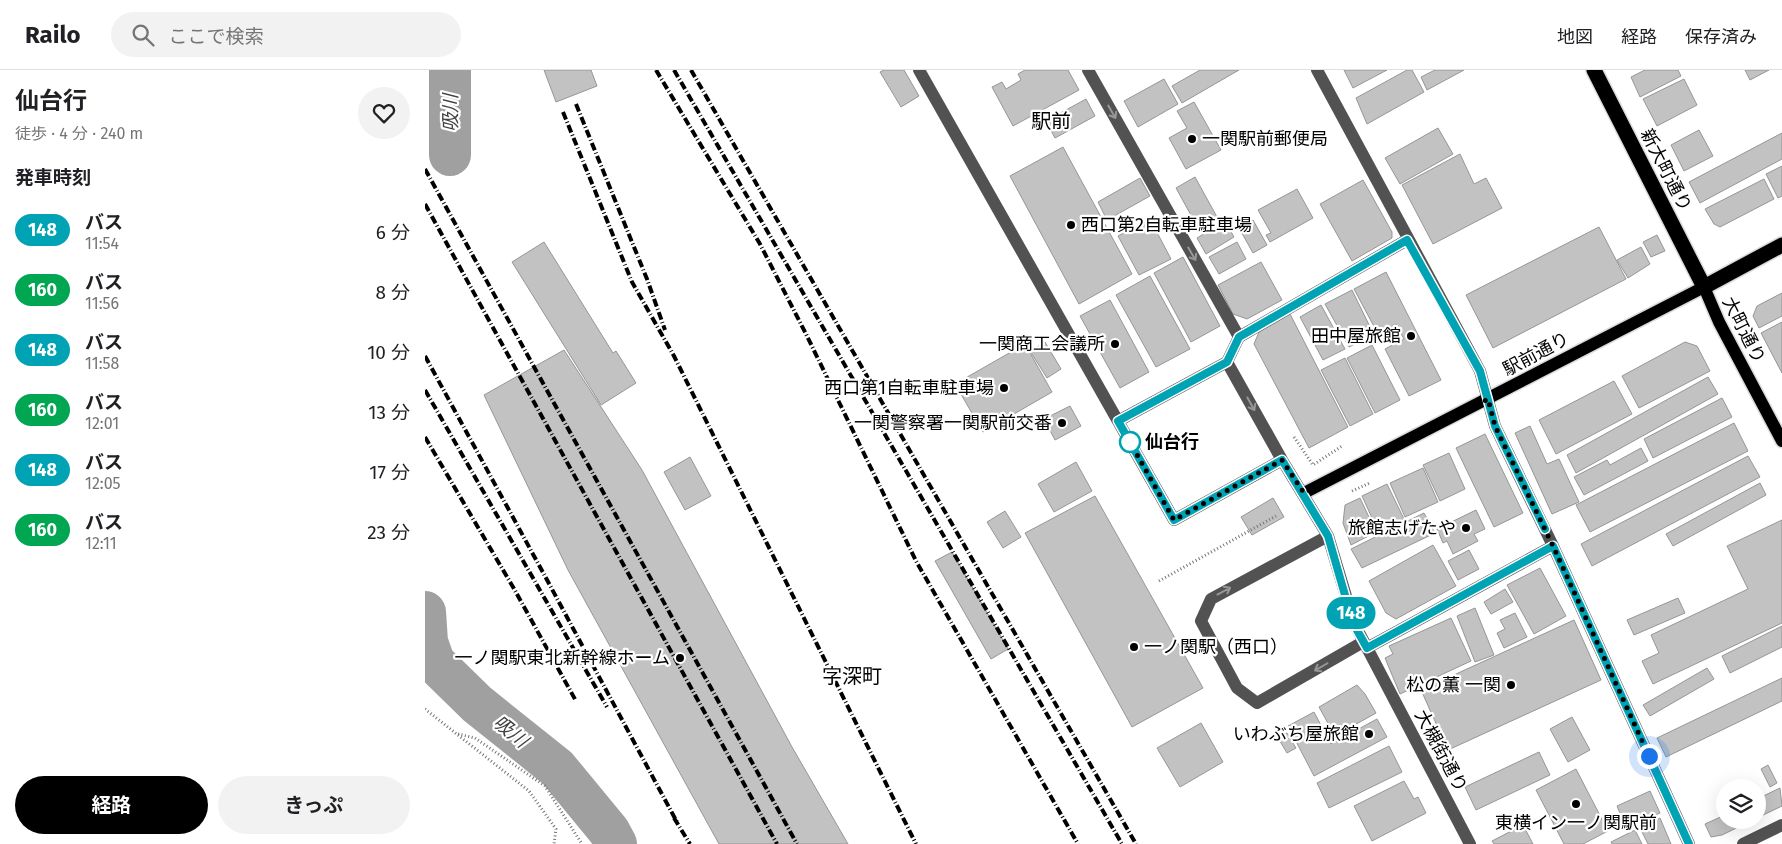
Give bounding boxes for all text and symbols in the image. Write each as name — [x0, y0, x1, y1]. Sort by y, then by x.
search box — [111, 12, 461, 57]
text: Railo — [25, 21, 81, 49]
icon: search — [129, 21, 157, 49]
text: ここで検索 — [169, 25, 264, 48]
text: 地図 — [1557, 26, 1593, 48]
text: 経路 — [1621, 26, 1657, 48]
text: 保存済み — [1685, 26, 1757, 48]
text: 仙台行 — [15, 87, 87, 115]
button: heart — [358, 87, 410, 139]
water label: 吸川 — [439, 92, 462, 132]
one-way arrow — [1107, 105, 1117, 120]
district label: 駅前 — [1031, 109, 1071, 133]
text: 徒歩 · 4 分 · 240 m — [15, 124, 143, 143]
street label: 新大町通り — [1636, 125, 1696, 215]
place label: 一関駅前郵便局 — [1202, 128, 1328, 150]
marker: 一関駅前郵便局 — [1186, 133, 1198, 145]
text: 発車時刻 — [15, 166, 91, 189]
text: バス — [85, 211, 123, 234]
place label: 西口第2自転車駐車場 — [1081, 214, 1252, 236]
text: 148 — [28, 219, 57, 241]
marker: 西口第2自転車駐車場 — [1065, 219, 1077, 231]
text: 6 分 — [376, 221, 410, 244]
text: 11:54 — [85, 234, 119, 253]
one-way arrow — [1187, 246, 1197, 261]
text: バス — [85, 271, 123, 294]
text: 160 — [28, 279, 57, 301]
text: 8 分 — [375, 281, 410, 304]
street label: 大町通り — [1718, 293, 1770, 367]
text: 11:56 — [85, 294, 119, 313]
place label: 田中屋旅館 — [1311, 325, 1401, 347]
street label: 駅前通り — [1499, 327, 1573, 381]
marker: 田中屋旅館 — [1405, 330, 1417, 342]
text: バス — [85, 331, 123, 354]
place label: 一関商工会議所 — [979, 333, 1105, 355]
marker: 一関商工会議所 — [1109, 338, 1121, 350]
text: 148 — [28, 339, 57, 361]
text: 10 分 — [367, 341, 410, 364]
text: 11:58 — [85, 354, 119, 373]
place label: 西口第1自転車駐車場 — [824, 377, 994, 399]
marker: 西口第1自転車駐車場 — [998, 382, 1010, 394]
text: バス — [85, 391, 123, 414]
one-way arrow — [1246, 397, 1256, 412]
text: 160 — [28, 399, 57, 421]
text: 13 分 — [368, 401, 410, 424]
place label: 一関警察署一関駅前交番 — [854, 412, 1052, 434]
text: 12:01 — [85, 414, 119, 433]
marker: 一関警察署一関駅前交番 — [1056, 417, 1068, 429]
marker: 仙台行 — [1119, 431, 1141, 453]
place label: 仙台行 — [1145, 431, 1199, 453]
text: バス — [85, 451, 123, 474]
text: 148 — [28, 459, 57, 481]
text: 17 分 — [369, 461, 410, 484]
text: 12:05 — [85, 474, 121, 493]
text: バス — [85, 511, 123, 534]
place label: 旅館志げたや — [1348, 517, 1456, 539]
text: 160 — [28, 519, 57, 541]
text: 23 分 — [367, 521, 410, 544]
marker: 旅館志げたや — [1460, 522, 1472, 534]
text: 12:11 — [85, 534, 117, 553]
one-way arrow — [1217, 586, 1232, 596]
line badge: 148 — [1322, 597, 1380, 629]
text: 148 — [1337, 602, 1365, 624]
place label: 一ノ関駅（西口） — [1144, 636, 1288, 658]
marker: 一ノ関駅（西口） — [1128, 641, 1140, 653]
place label: 一ノ関駅東北新幹線ホーム — [455, 647, 670, 669]
marker: 一ノ関駅東北新幹線ホーム — [674, 652, 686, 664]
one-way arrow — [1314, 662, 1328, 672]
district label: 字深町 — [822, 664, 882, 688]
place label: 松の薫 一関 — [1406, 674, 1501, 696]
marker: 松の薫 一関 — [1505, 679, 1517, 691]
street label: 大槻街通り — [1410, 706, 1472, 796]
water label: 吸川 — [489, 710, 534, 754]
place label: いわぶち屋旅館 — [1233, 723, 1359, 745]
marker: いわぶち屋旅館 — [1363, 728, 1375, 740]
your location — [1637, 744, 1662, 769]
button: 経路 — [15, 776, 208, 834]
button: きっぷ — [218, 776, 410, 834]
map controls — [1716, 779, 1766, 829]
button: layers — [1716, 779, 1766, 829]
marker: 東横イン一ノ関駅前 — [1570, 798, 1582, 810]
place label: 東横イン一ノ関駅前 — [1495, 812, 1657, 834]

